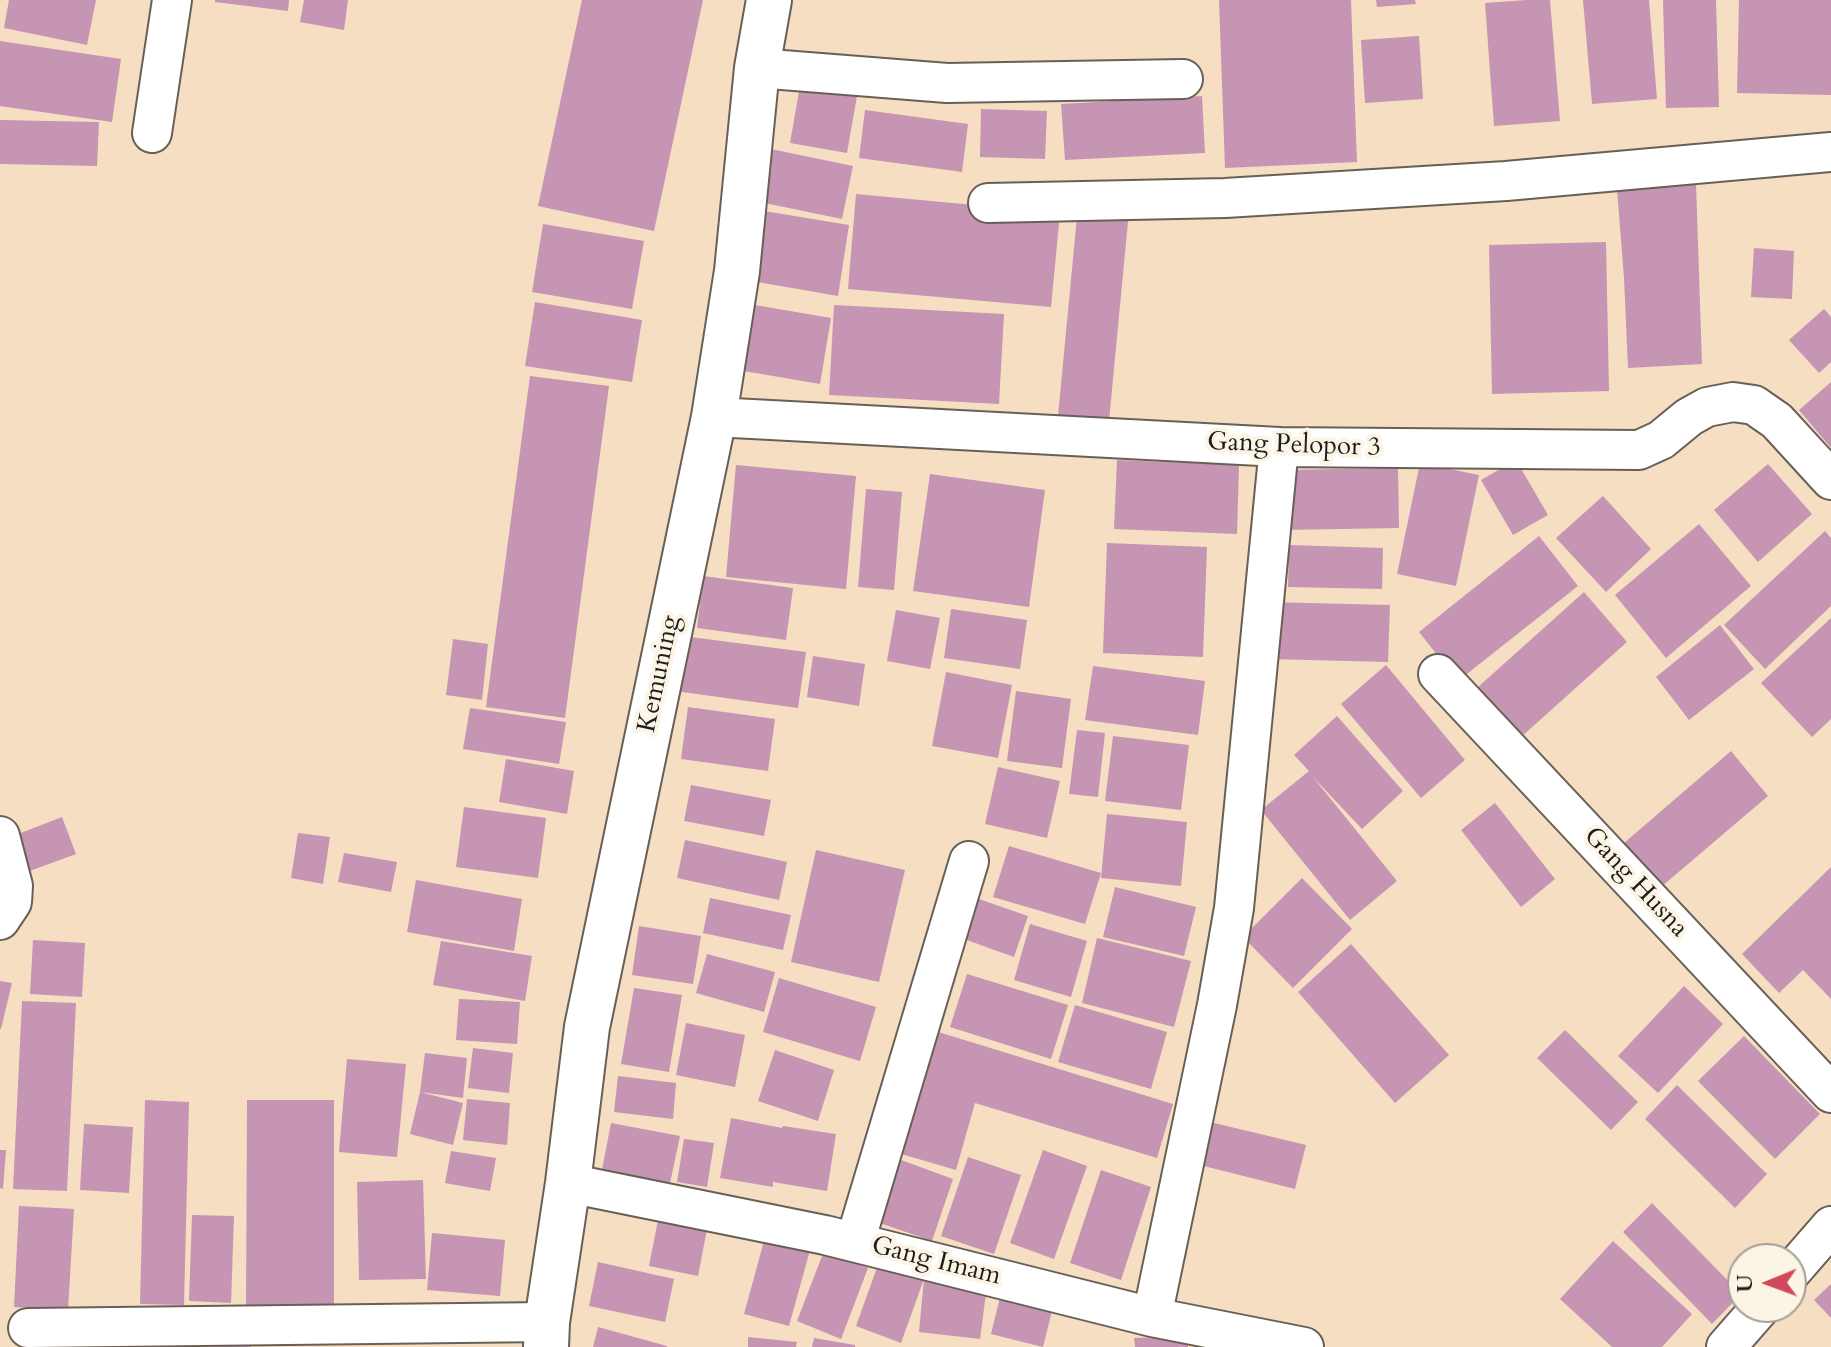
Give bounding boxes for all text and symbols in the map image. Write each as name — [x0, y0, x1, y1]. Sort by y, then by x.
street label: Gang Pelopor 3 — [1207, 427, 1381, 465]
street label: Kemuning — [632, 613, 688, 735]
street label: Gang Husna — [1576, 822, 1694, 944]
street label: Gang Imam — [868, 1231, 1004, 1293]
north arrow — [1727, 1243, 1807, 1323]
text: U — [1730, 1274, 1760, 1293]

